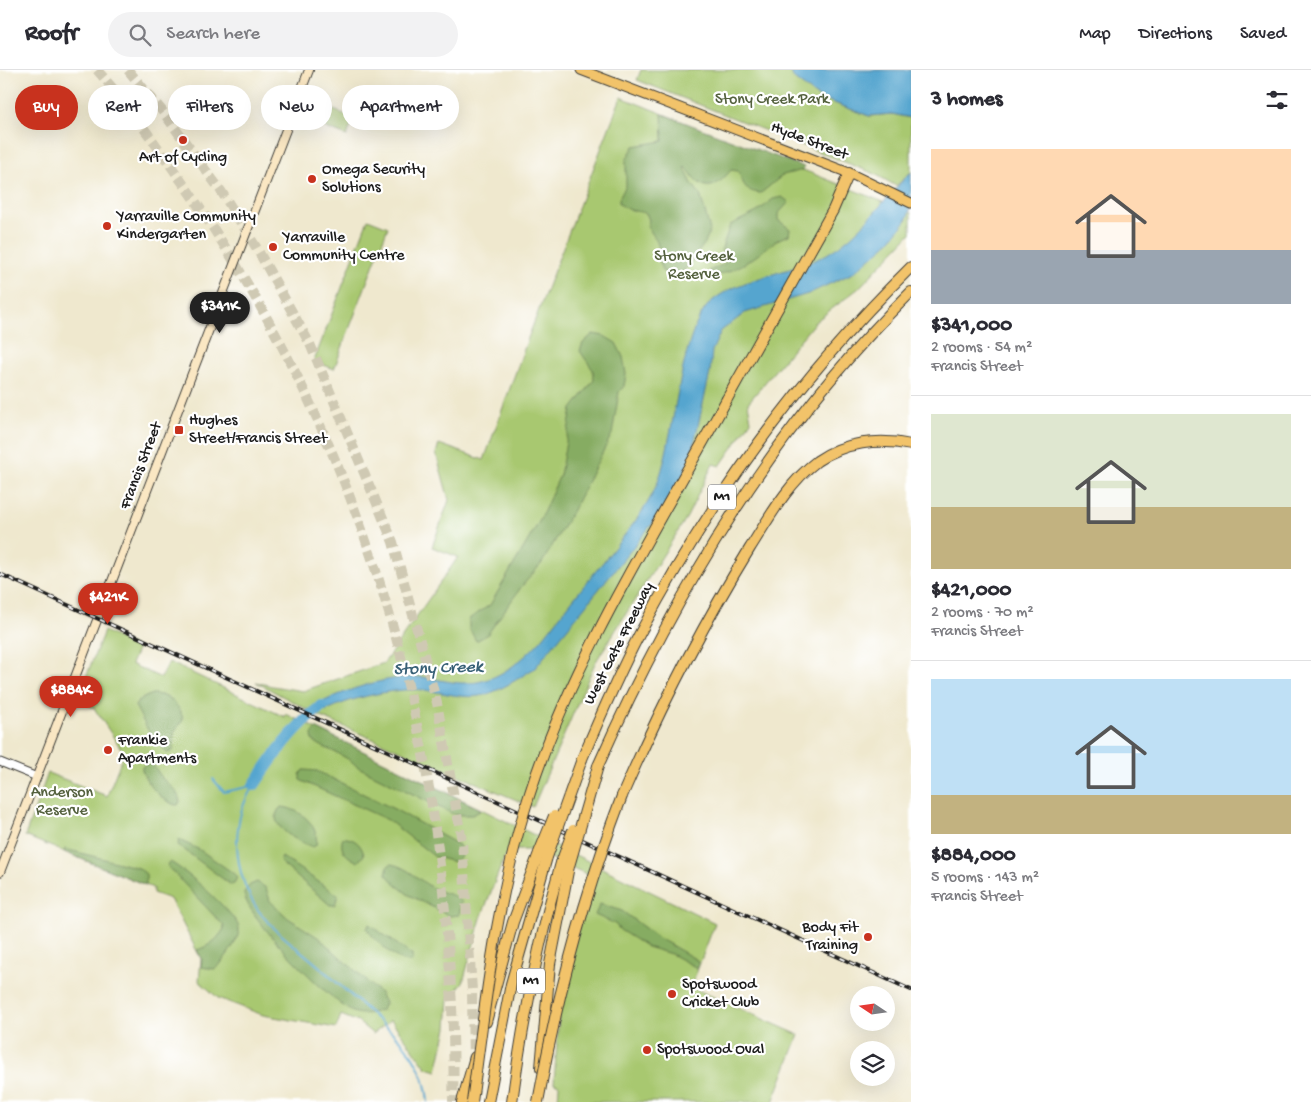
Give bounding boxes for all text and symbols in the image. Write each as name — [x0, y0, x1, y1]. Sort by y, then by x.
search box — [108, 12, 458, 57]
text: Roofr — [25, 20, 78, 49]
icon: search — [126, 21, 154, 49]
text: Search here — [166, 23, 260, 46]
text: Map — [1079, 24, 1111, 45]
text: Directions — [1139, 24, 1212, 45]
text: Saved — [1240, 24, 1286, 45]
chip: Buy — [15, 85, 78, 130]
chip: Rent — [88, 85, 158, 130]
chip: Filters — [168, 85, 251, 130]
chip: New — [261, 85, 332, 130]
chip: Apartment — [342, 85, 459, 130]
icon: filters — [1263, 86, 1291, 114]
text: 3 homes — [931, 88, 1003, 113]
park label: Stony Creek Park — [715, 91, 831, 110]
street label: Hyde Street — [768, 119, 852, 166]
marker: Art of Cycling — [177, 134, 189, 146]
place label: Art of Cycling — [139, 149, 227, 168]
place label: Omega Security Solutions — [322, 161, 425, 198]
marker: Omega Security Solutions — [306, 173, 318, 185]
icon: home — [1066, 181, 1156, 271]
place label: Yarraville Community Kindergarten — [115, 208, 256, 245]
marker: Yarraville Community Kindergarten — [101, 220, 113, 232]
place label: Yarraville Community Centre — [281, 229, 405, 266]
marker: Yarraville Community Centre — [267, 241, 279, 253]
park label: Stony Creek Reserve — [654, 248, 736, 285]
pin: $341K — [185, 292, 255, 334]
text: $341K — [201, 298, 239, 317]
text: $341,000 — [931, 314, 1012, 339]
text: 2 rooms · 54 m² — [931, 339, 1032, 358]
text: Francis Street — [931, 358, 1023, 377]
place label: Hughes Street/Francis Street — [189, 412, 329, 449]
street label: Francis Street — [116, 418, 168, 513]
marker: Hughes Street/Francis Street — [173, 424, 185, 436]
icon: home — [1066, 447, 1156, 537]
road number: M1 — [708, 484, 736, 510]
street label: West Gate Freeway — [581, 579, 659, 709]
text: $421,000 — [931, 579, 1012, 604]
pin: $421K — [73, 582, 143, 625]
text: $421K — [89, 589, 127, 608]
text: 2 rooms · 70 m² — [931, 604, 1034, 623]
text: Francis Street — [931, 623, 1023, 642]
water label: Stony Creek — [393, 657, 485, 681]
pin: $884K — [36, 676, 106, 718]
text: $884K — [50, 682, 92, 701]
icon: home — [1066, 712, 1156, 802]
place label: Frankie Apartments — [117, 732, 197, 769]
marker: Frankie Apartments — [102, 744, 114, 756]
park label: Anderson Reserve — [31, 784, 93, 821]
text: $884,000 — [931, 844, 1016, 869]
text: 5 rooms · 143 m² — [931, 869, 1039, 888]
text: Francis Street — [931, 888, 1023, 907]
place label: Body Fit Training — [801, 919, 859, 956]
marker: Body Fit Training — [862, 931, 874, 943]
road number: M1 — [517, 968, 545, 994]
place label: Spotswood Cricket Club — [682, 976, 760, 1013]
north arrow — [850, 986, 895, 1031]
map controls — [850, 986, 895, 1086]
marker: Spotswood Cricket Club — [666, 988, 678, 1000]
place label: Spotswood Oval — [657, 1041, 764, 1060]
button: layers — [850, 1041, 895, 1086]
marker: Spotswood Oval — [641, 1044, 653, 1056]

